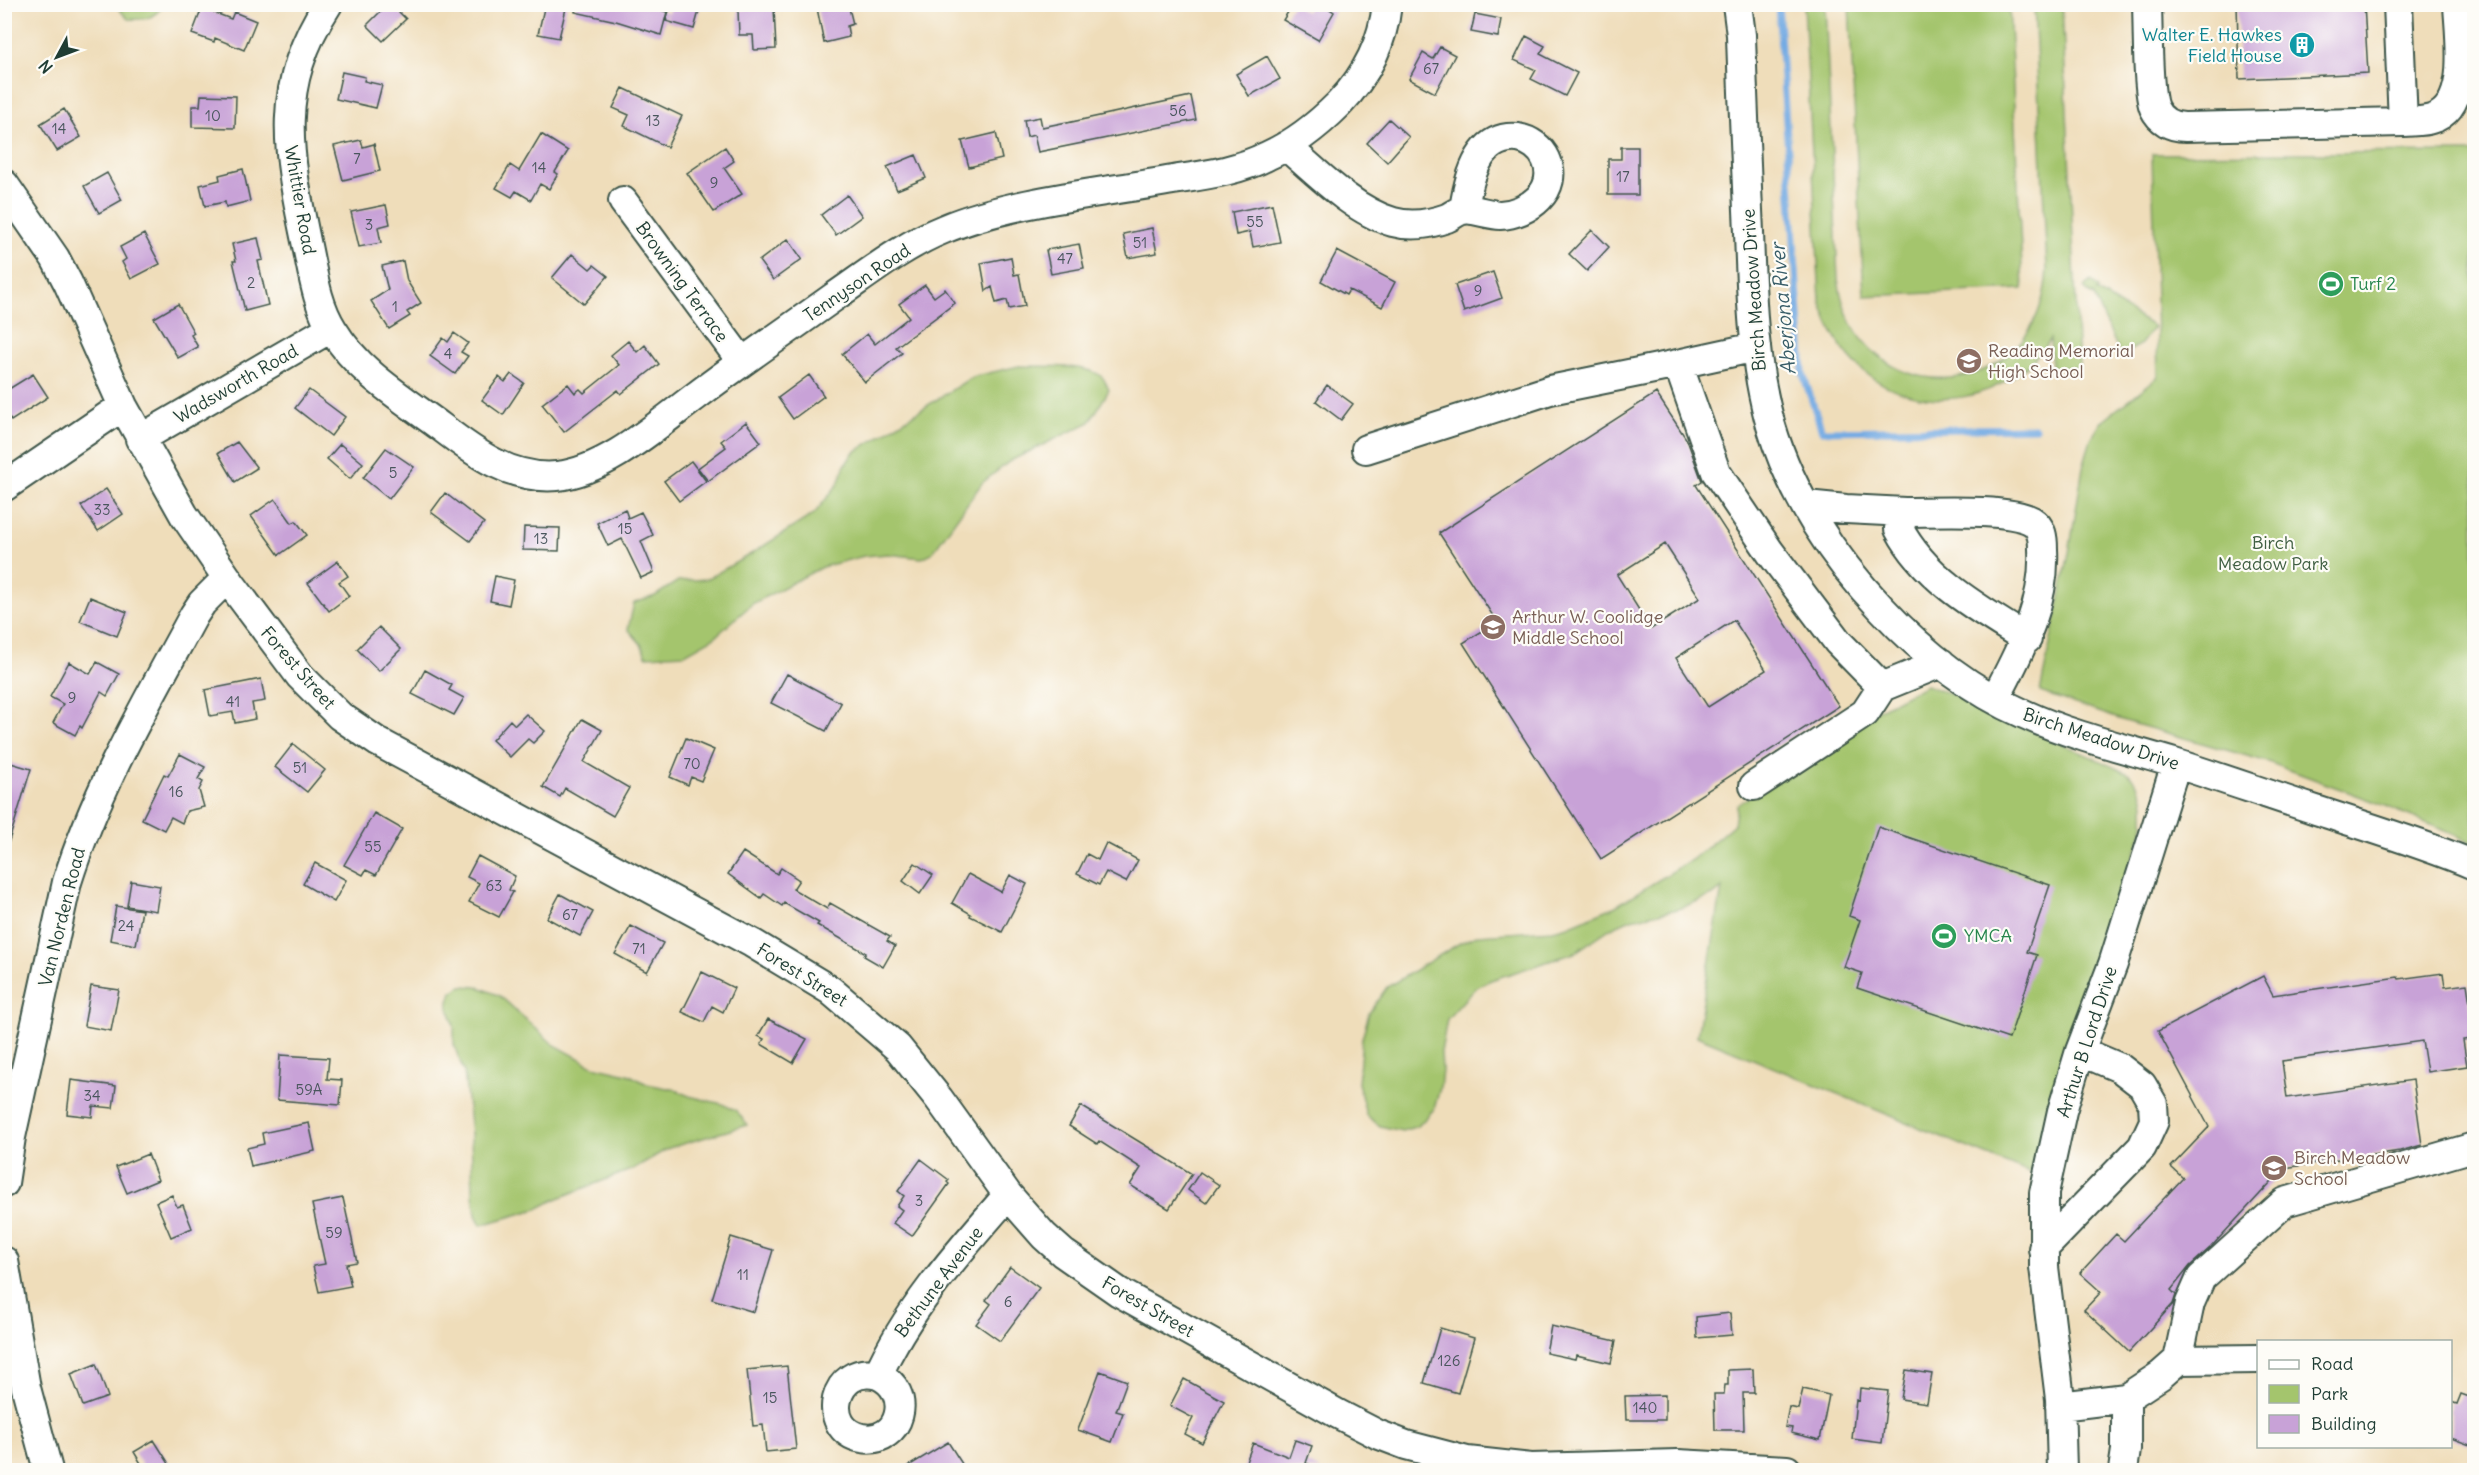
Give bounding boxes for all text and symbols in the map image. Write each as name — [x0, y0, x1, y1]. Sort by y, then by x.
place label: Walter E. Hawkes Field House — [2142, 23, 2282, 67]
north arrow — [27, 27, 87, 87]
building icon: Walter E. Hawkes Field House — [2287, 30, 2317, 60]
text: N — [35, 56, 57, 78]
house number: 67 — [1423, 59, 1439, 78]
house number: 56 — [1169, 101, 1187, 120]
house number: 10 — [205, 106, 221, 125]
house number: 13 — [646, 111, 660, 130]
house number: 14 — [52, 119, 67, 138]
street label: Whittier Road — [280, 144, 321, 257]
house number: 7 — [353, 149, 361, 168]
house number: 14 — [532, 158, 547, 177]
house number: 17 — [1616, 167, 1630, 186]
house number: 9 — [710, 173, 718, 192]
street label: Birch Meadow Drive — [1736, 208, 1771, 372]
house number: 55 — [1246, 212, 1264, 231]
house number: 3 — [365, 215, 373, 234]
street label: Browning Terrace — [631, 217, 734, 347]
house number: 51 — [1133, 233, 1147, 252]
street label: Tennyson Road — [799, 238, 915, 327]
water label: Aberjona River — [1764, 239, 1801, 376]
house number: 47 — [1057, 249, 1073, 268]
sports icon: Turf 2 — [2316, 269, 2346, 299]
place label: Turf 2 — [2350, 272, 2396, 295]
house number: 2 — [247, 273, 255, 292]
house number: 9 — [1474, 281, 1482, 300]
house number: 1 — [392, 297, 398, 316]
street label: Wadsworth Road — [170, 339, 302, 428]
place label: Reading Memorial High School — [1988, 339, 2134, 383]
house number: 4 — [444, 344, 453, 363]
school or university icon: Reading Memorial High School — [1954, 346, 1984, 376]
house number: 5 — [389, 463, 397, 482]
house number: 33 — [93, 500, 111, 519]
house number: 15 — [618, 519, 632, 538]
house number: 13 — [534, 529, 548, 548]
park label: Birch Meadow Park — [2218, 531, 2328, 575]
place label: Arthur W. Coolidge Middle School — [1512, 605, 1663, 649]
school or university icon: Arthur W. Coolidge Middle School — [1478, 612, 1508, 642]
street label: Forest Street — [256, 621, 341, 714]
house number: 9 — [68, 688, 76, 707]
house number: 41 — [226, 692, 240, 711]
street label: Birch Meadow Drive — [2020, 702, 2182, 775]
house number: 70 — [683, 754, 701, 773]
house number: 51 — [293, 758, 307, 777]
house number: 16 — [169, 782, 183, 801]
house number: 55 — [364, 837, 382, 856]
street label: Van Norden Road — [33, 845, 90, 989]
house number: 63 — [485, 876, 503, 895]
house number: 67 — [562, 905, 578, 924]
house number: 24 — [118, 916, 135, 935]
sports icon: YMCA — [1929, 921, 1959, 951]
place label: YMCA — [1964, 924, 2012, 947]
street label: Forest Street — [753, 938, 852, 1012]
house number: 71 — [632, 939, 646, 958]
street label: Arthur B Lord Drive — [2051, 963, 2122, 1120]
house number: 59A — [296, 1080, 323, 1099]
house number: 34 — [83, 1086, 101, 1105]
place label: Birch Meadow School — [2294, 1146, 2410, 1190]
school or university icon: Birch Meadow School — [2259, 1153, 2289, 1183]
house number: 3 — [915, 1191, 923, 1210]
street label: Bethune Avenue — [889, 1222, 988, 1342]
house number: 59 — [325, 1223, 343, 1242]
house number: 11 — [737, 1265, 749, 1284]
street label: Forest Street — [1098, 1271, 1198, 1342]
house number: 6 — [1004, 1292, 1012, 1311]
legend — [2257, 1340, 2452, 1448]
house number: 126 — [1438, 1351, 1460, 1370]
text: Road — [2311, 1352, 2354, 1375]
text: Park — [2311, 1382, 2348, 1405]
house number: 15 — [763, 1388, 777, 1407]
house number: 140 — [1633, 1398, 1657, 1417]
text: Building — [2311, 1412, 2376, 1435]

